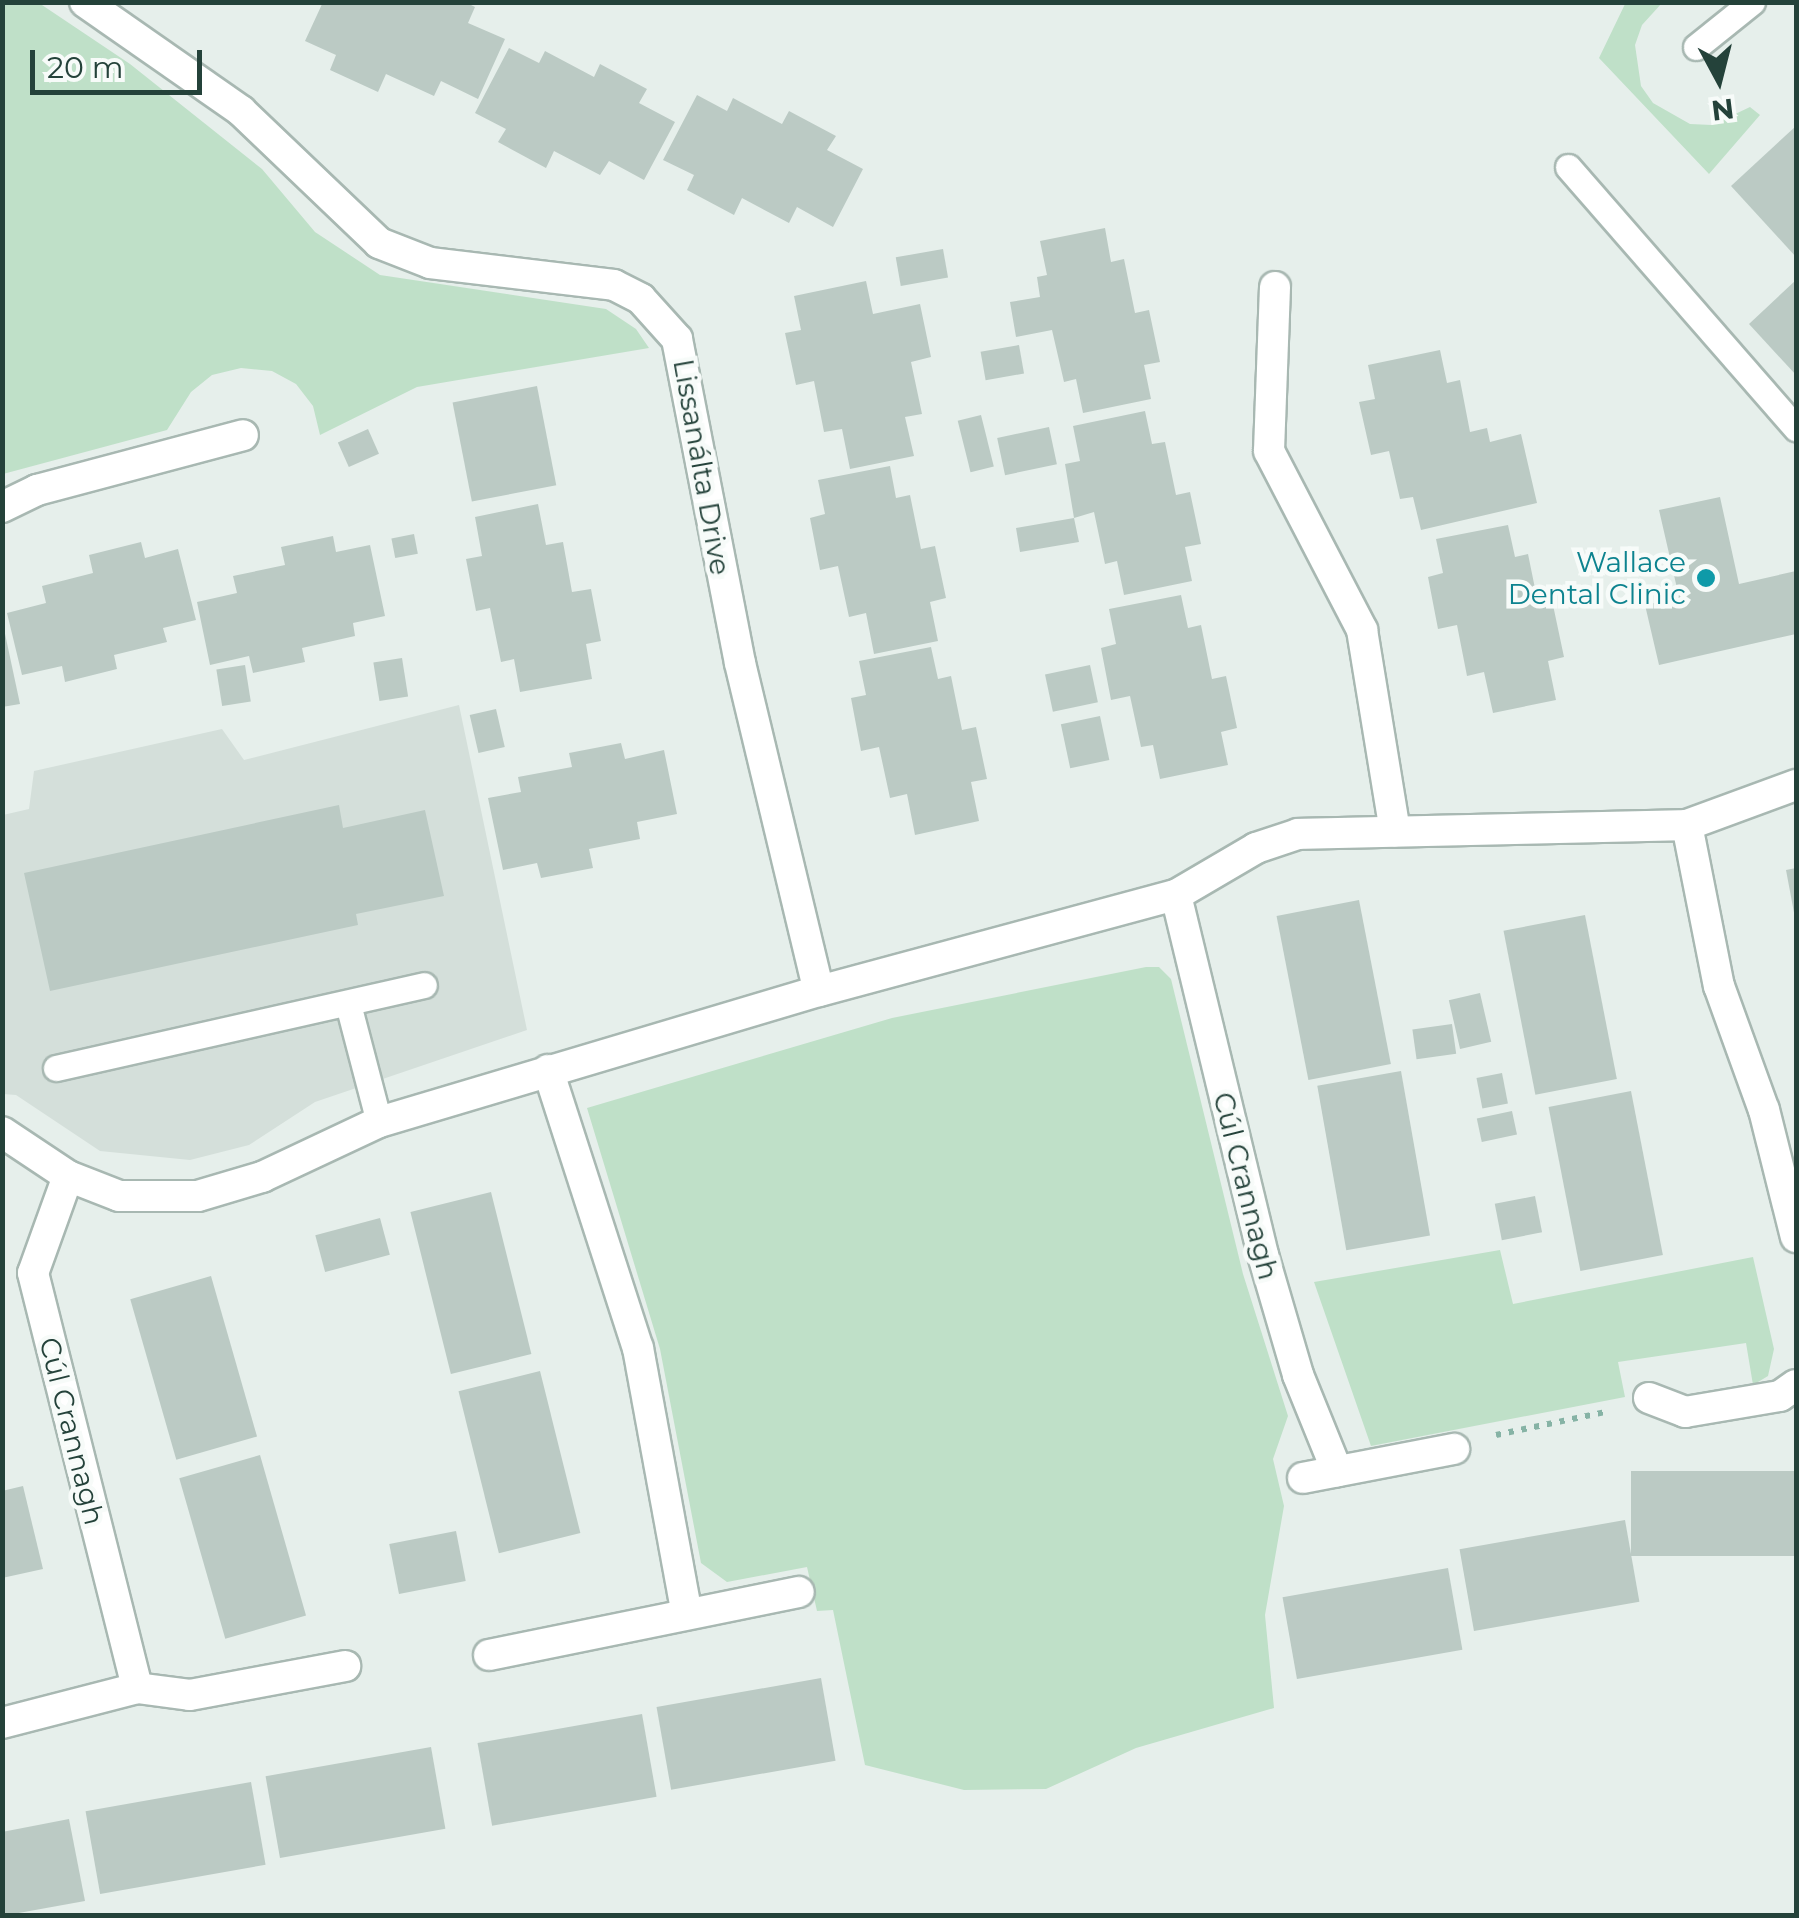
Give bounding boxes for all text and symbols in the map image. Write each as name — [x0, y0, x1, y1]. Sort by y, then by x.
scale bar — [35, 30, 208, 92]
north arrow — [1669, 30, 1769, 130]
text: 20 m — [47, 49, 124, 86]
text: N — [1709, 92, 1736, 128]
street label: Lissanálta Drive — [666, 356, 738, 578]
place label: Wallace Dental Clinic — [1508, 545, 1686, 611]
marker: Wallace Dental Clinic — [1695, 567, 1717, 589]
street label: Cúl Crannagh — [1206, 1089, 1286, 1283]
street label: Cúl Crannagh — [32, 1334, 112, 1528]

